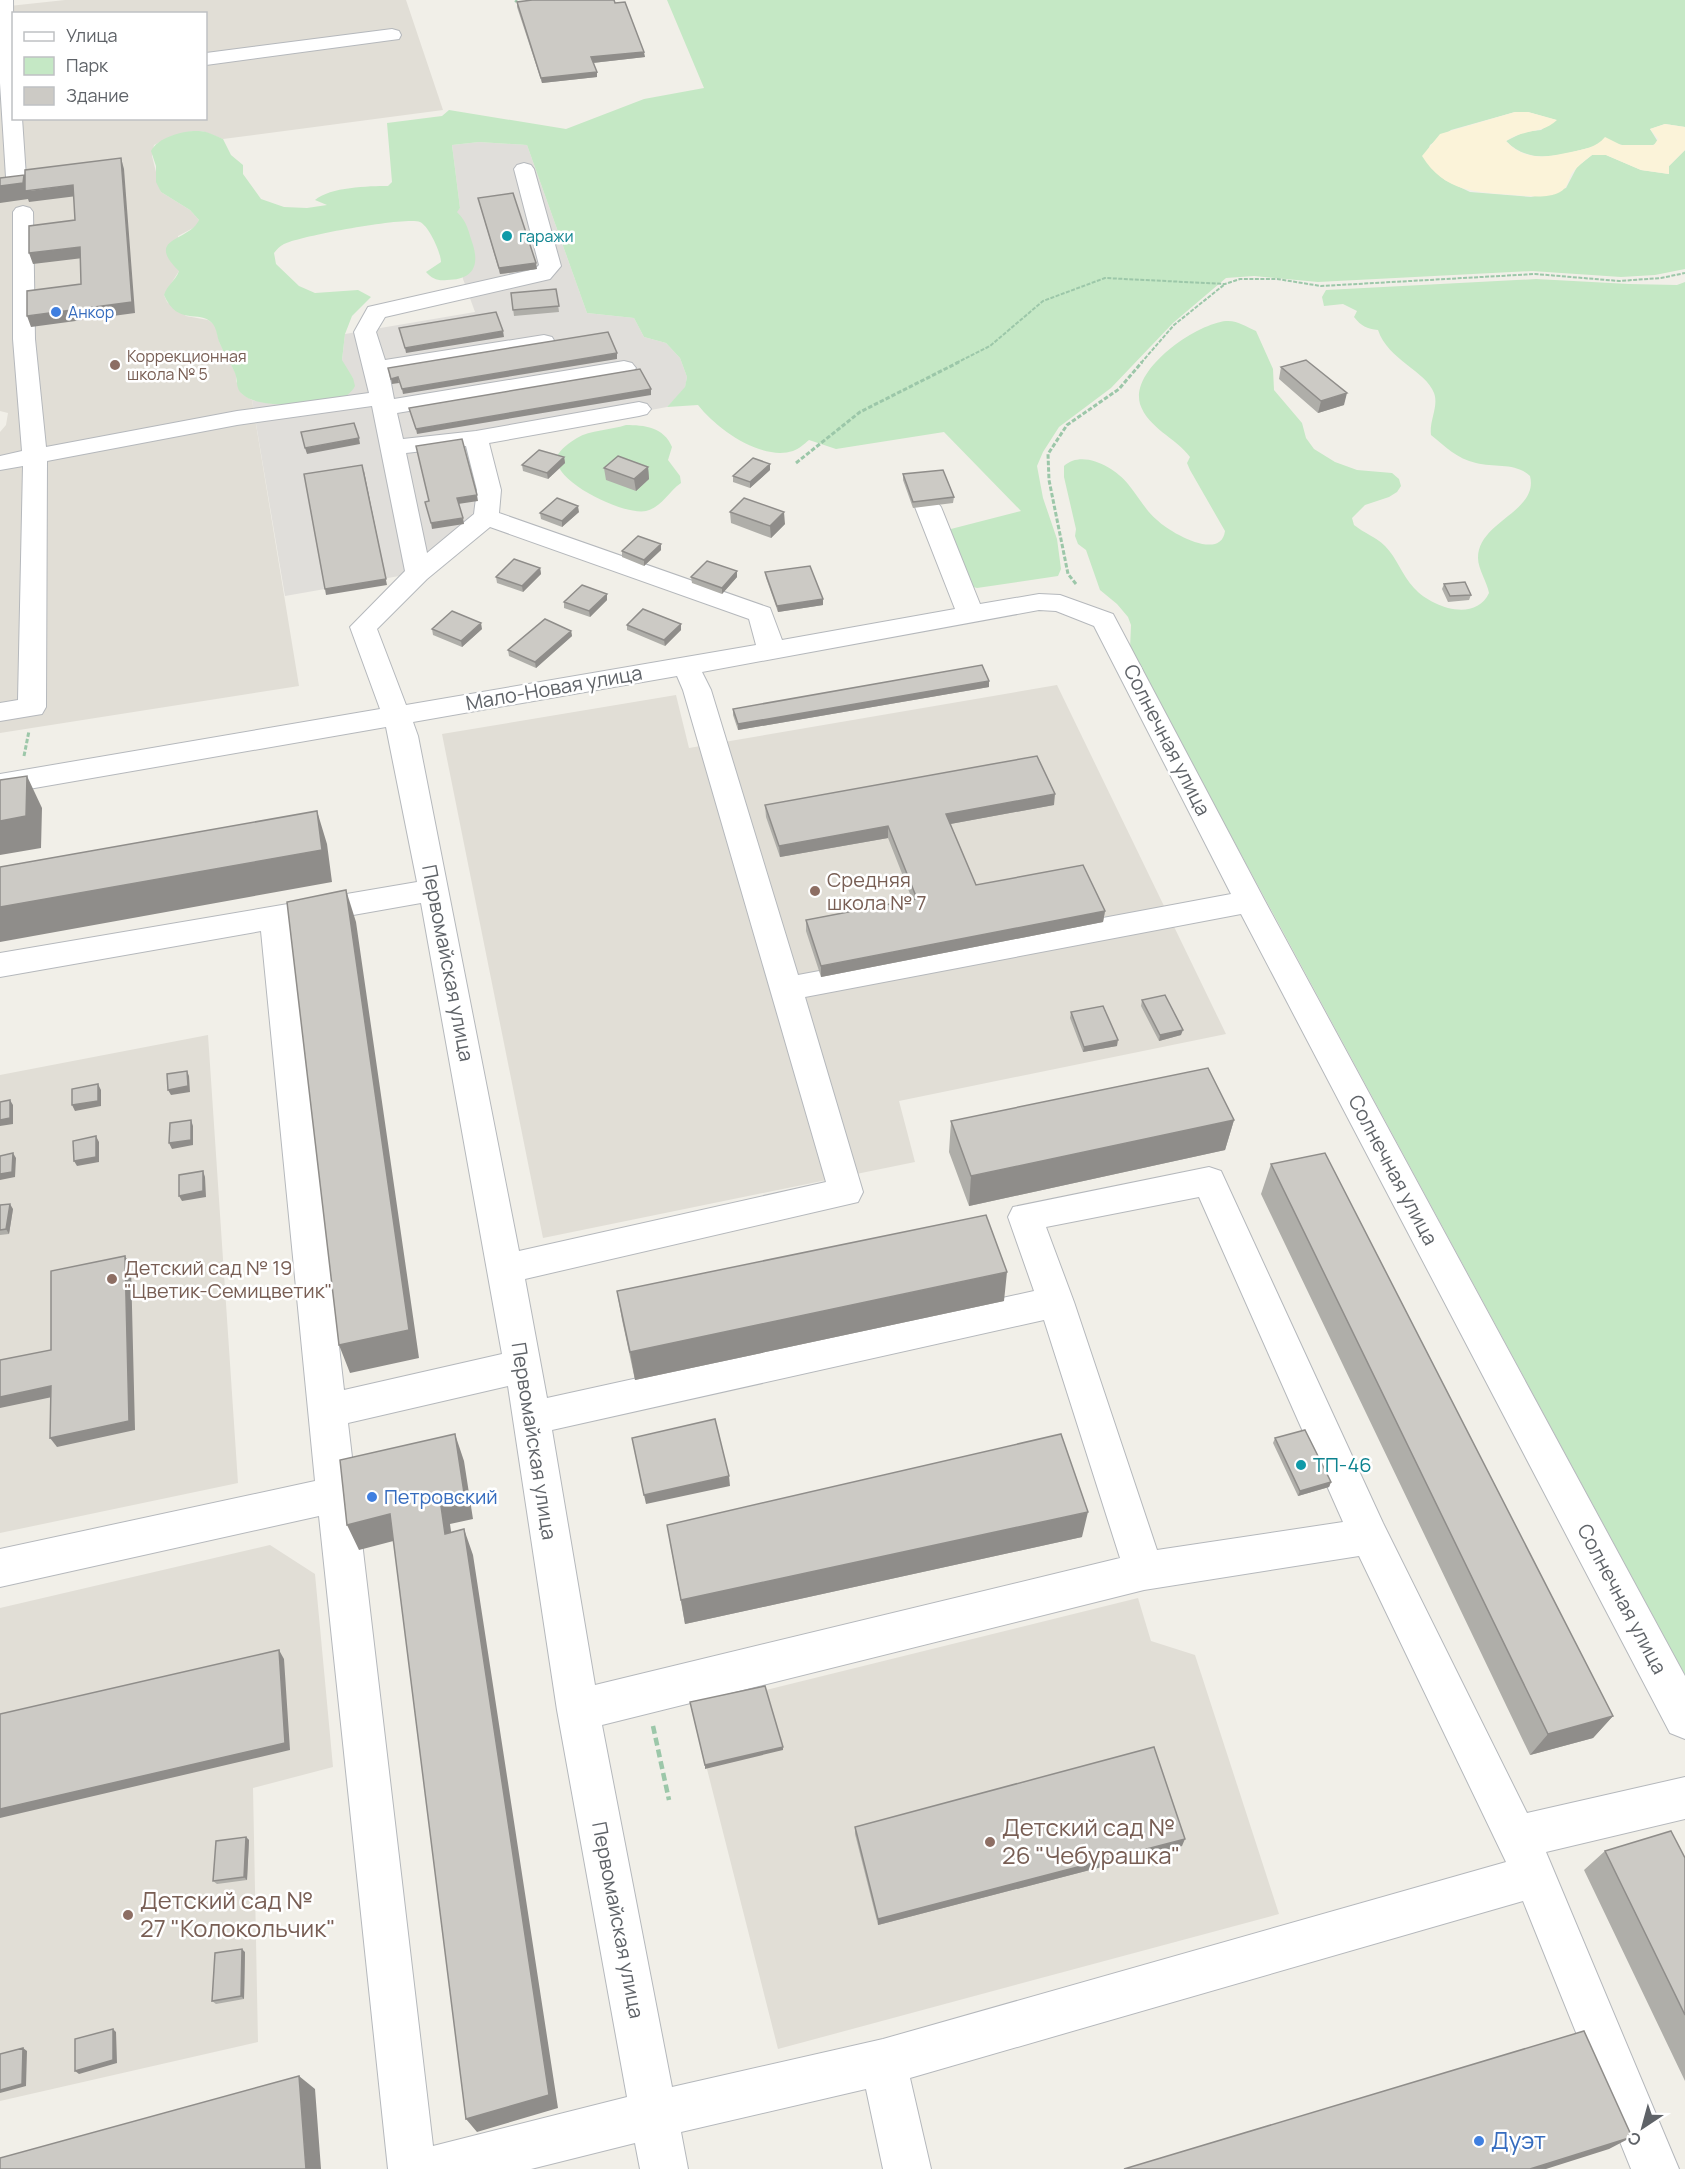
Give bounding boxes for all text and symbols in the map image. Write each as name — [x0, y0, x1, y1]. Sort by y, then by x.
legend — [12, 12, 207, 120]
text: Улица — [66, 23, 118, 47]
text: Парк — [66, 53, 109, 77]
text: Здание — [66, 83, 129, 107]
place label: гаражи — [519, 225, 574, 247]
marker: гаражи — [500, 229, 514, 243]
place label: Анкор — [68, 301, 114, 323]
marker: Анкор — [49, 305, 63, 319]
place label: Коррекционная школа № 5 — [127, 345, 247, 385]
marker: Коррекционная школа № 5 — [108, 358, 122, 372]
street label: Мало-Новая улица — [464, 659, 644, 716]
street label: Солнечная улица — [1118, 659, 1217, 820]
street label: Первомайская улица — [416, 862, 481, 1064]
place label: Средняя школа № 7 — [827, 866, 927, 916]
marker: Средняя школа № 7 — [808, 884, 822, 898]
street label: Солнечная улица — [1342, 1090, 1444, 1250]
place label: Детский сад № 19 "Цветик-Семицветик" — [124, 1254, 332, 1304]
marker: Детский сад № 19 "Цветик-Семицветик" — [105, 1272, 119, 1286]
street label: Первомайская улица — [506, 1340, 563, 1542]
place label: ТП-46 — [1313, 1451, 1372, 1478]
marker: ТП-46 — [1294, 1458, 1308, 1472]
place label: Петровский — [384, 1483, 498, 1510]
marker: Петровский — [365, 1490, 379, 1504]
street label: Солнечная улица — [1571, 1519, 1673, 1679]
place label: Детский сад № 26 "Чебурашка" — [1002, 1810, 1180, 1871]
street label: Первомайская улица — [586, 1819, 651, 2021]
marker: Детский сад № 26 "Чебурашка" — [983, 1835, 997, 1849]
place label: Детский сад № 27 "Колокольчик" — [140, 1883, 336, 1944]
marker: Детский сад № 27 "Колокольчик" — [121, 1908, 135, 1922]
north arrow — [1613, 2097, 1673, 2157]
place label: Дуэт — [1491, 2123, 1546, 2156]
text: С — [1623, 2127, 1645, 2152]
marker: Дуэт — [1472, 2134, 1486, 2148]

